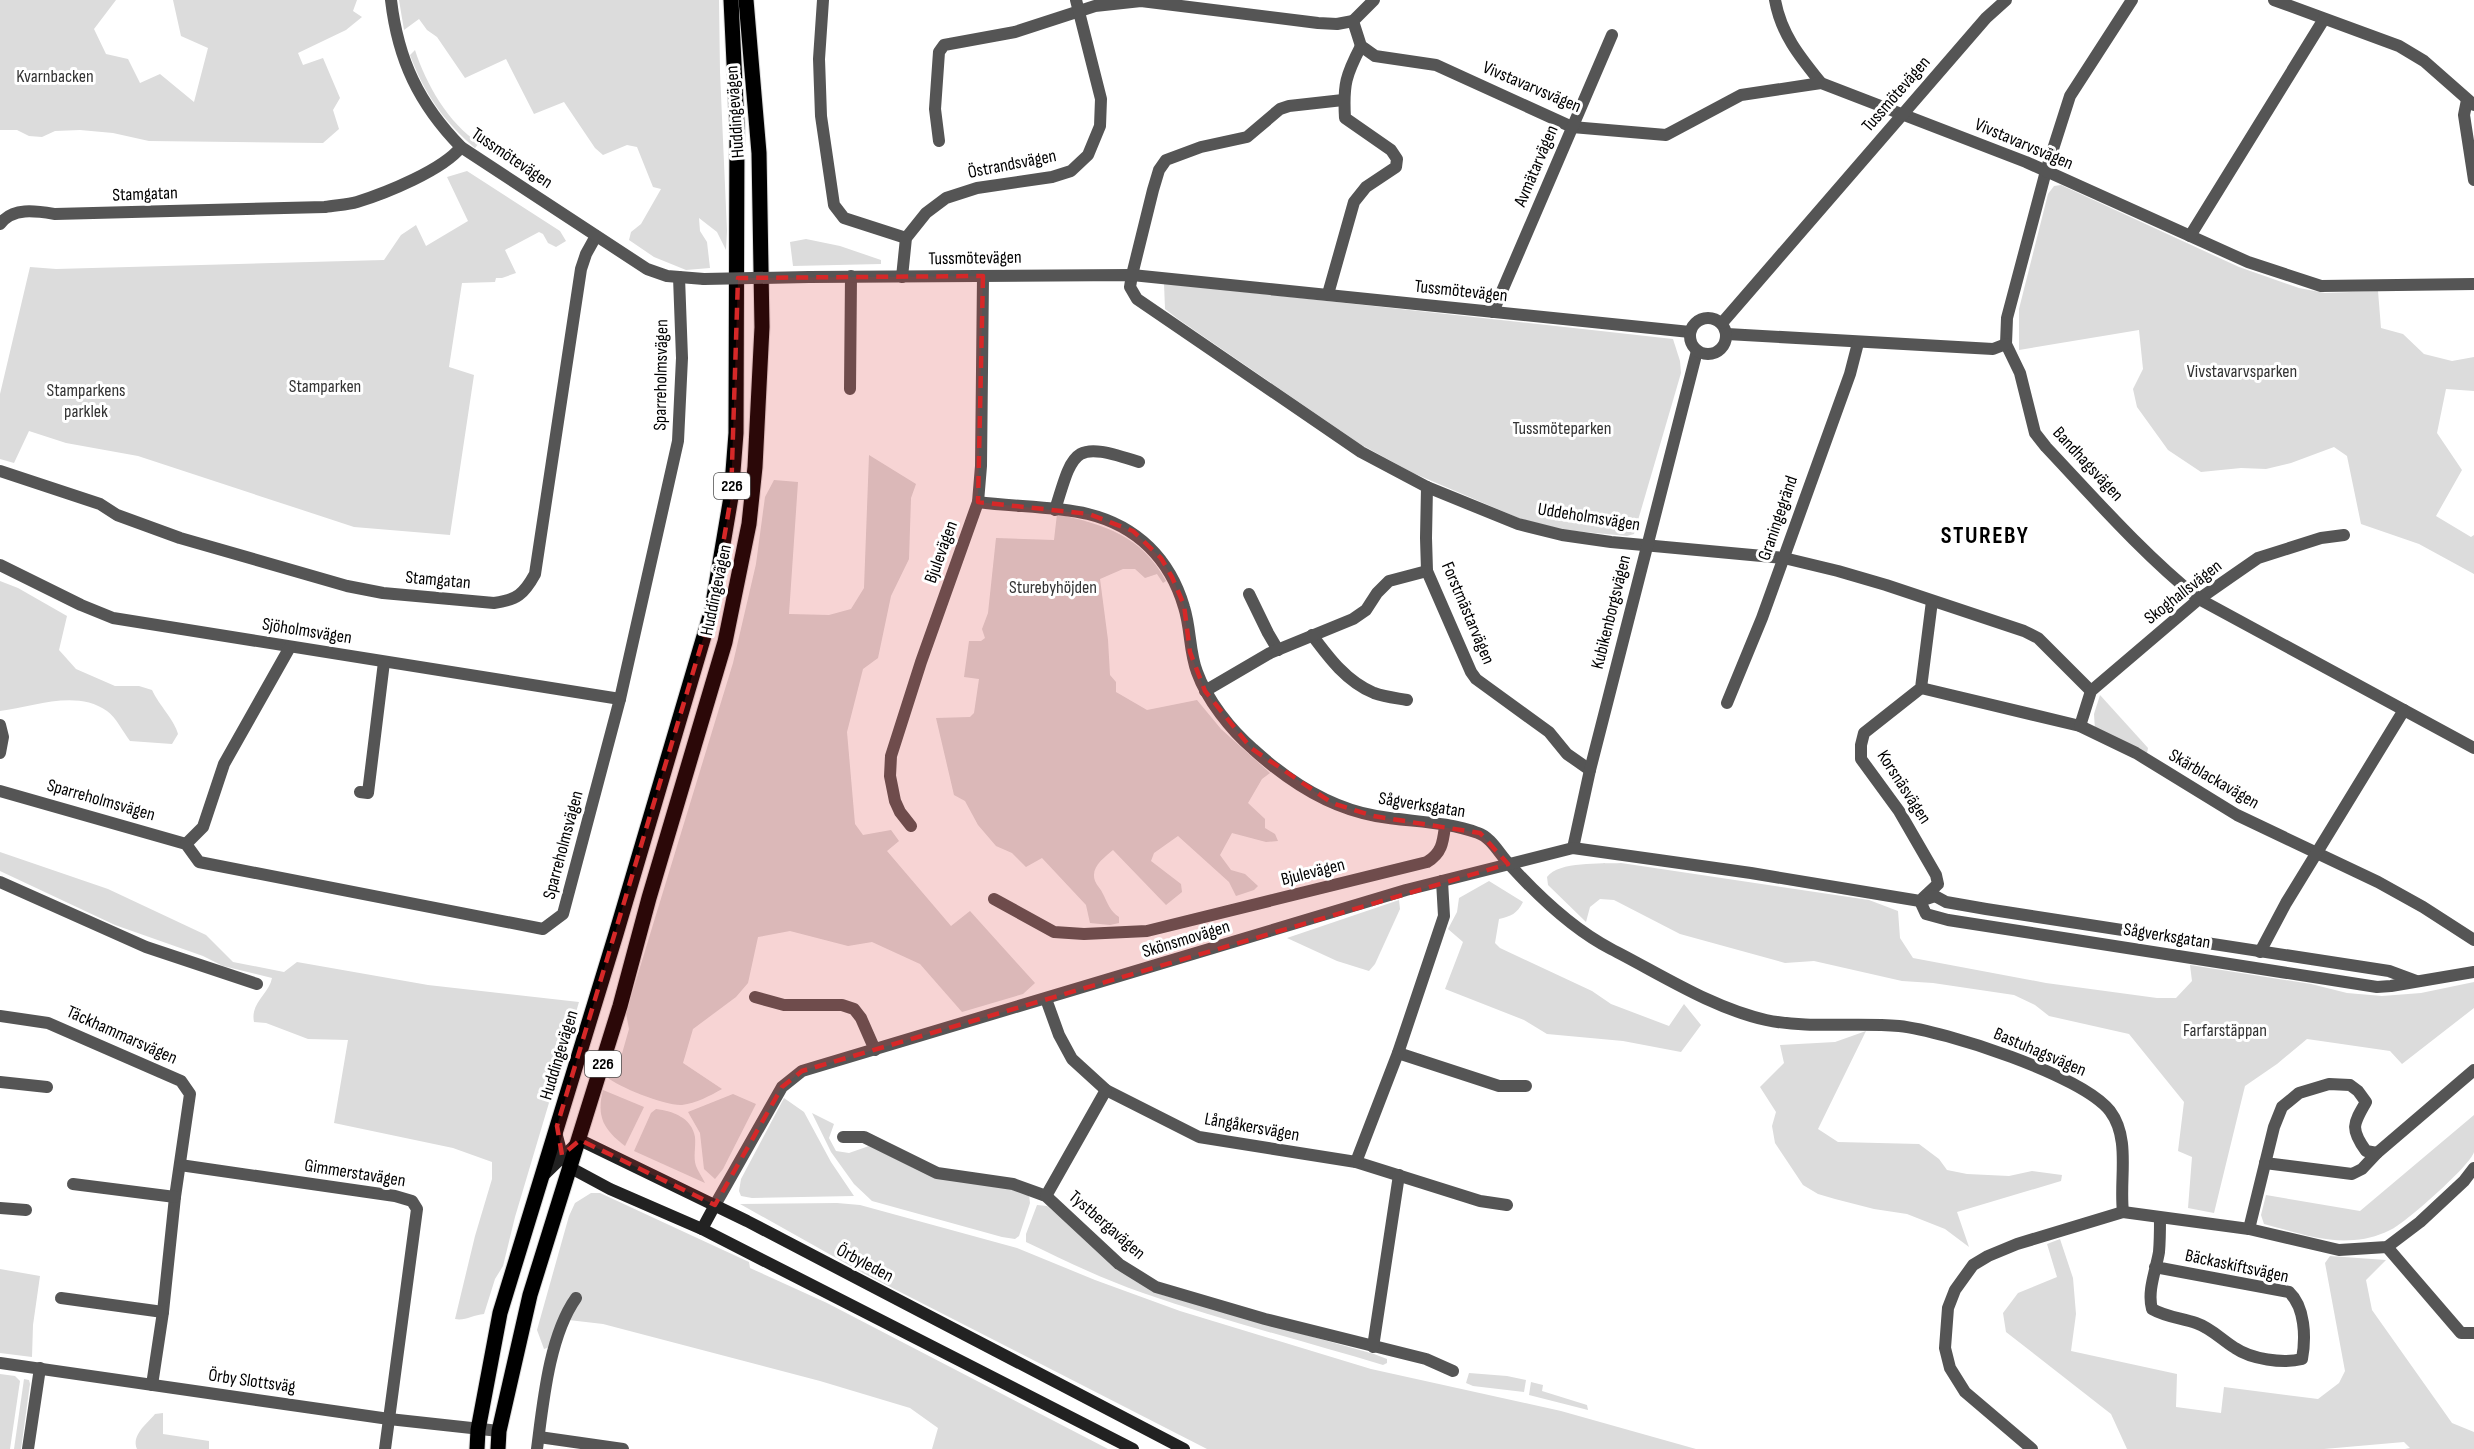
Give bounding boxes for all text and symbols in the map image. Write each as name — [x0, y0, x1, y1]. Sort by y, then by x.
street label: Tussmötevägen — [1857, 52, 1935, 136]
street label: Vivstavarvsvägen — [1480, 57, 1584, 117]
street label: Huddingevägen — [721, 65, 749, 159]
park label: Kvarnbacken — [16, 66, 94, 87]
street label: Vivstavarvsvägen — [1972, 114, 2076, 174]
street label: Avmätarvägen — [1509, 122, 1563, 211]
street label: Tussmötevägen — [467, 123, 557, 193]
street label: Östrandsvägen — [966, 145, 1058, 183]
street label: Stamgatan — [112, 182, 178, 206]
street label: Tussmötevägen — [928, 247, 1022, 269]
street label: Tussmötevägen — [1413, 276, 1509, 306]
street label: Sparreholmsvägen — [650, 319, 672, 431]
park label: Vivstavarvsparken — [2187, 361, 2297, 382]
park label: Stamparken — [289, 376, 361, 397]
park label: Stamparkens parklek — [46, 380, 126, 422]
park label: Tussmöteparken — [1513, 418, 1611, 439]
street label: Bandhagsvägen — [2048, 422, 2128, 506]
road number: 226 — [714, 473, 750, 499]
street label: Graningegränd — [1754, 473, 1802, 563]
street label: Uddeholmsvägen — [1536, 499, 1642, 535]
street label: Bjulevägen — [920, 518, 962, 586]
district label: STUREBY — [1941, 521, 2029, 550]
street label: Huddingevägen — [696, 543, 736, 637]
street label: Kubikenborgsvägen — [1587, 553, 1635, 671]
street label: Skoghallsvägen — [2140, 555, 2226, 629]
street label: Forstmästarvägen — [1437, 559, 1499, 667]
street label: Stamgatan — [404, 567, 472, 593]
park label: Sturebyhöjden — [1009, 577, 1097, 598]
street label: Sjöholmsvägen — [261, 614, 353, 648]
street label: Skärblackavägen — [2165, 745, 2263, 813]
street label: Korsnäsvägen — [1872, 746, 1936, 828]
street label: Sparreholmsvägen — [45, 775, 157, 825]
street label: Sparreholmsvägen — [538, 788, 588, 902]
street label: Sågverksgatan — [1377, 788, 1467, 822]
street label: Bjulevägen — [1279, 854, 1347, 890]
street label: Skönsmovägen — [1140, 916, 1232, 962]
street label: Sågverksgatan — [2122, 919, 2212, 953]
street label: Täckhammarsvägen — [63, 1001, 181, 1069]
street label: Huddingevägen — [535, 1008, 583, 1102]
park label: Farfarstäppan — [2183, 1020, 2267, 1041]
street label: Bastuhagsvägen — [1991, 1023, 2089, 1081]
road number: 226 — [585, 1051, 621, 1077]
street label: Långåkersvägen — [1203, 1108, 1301, 1146]
street label: Gimmerstavägen — [303, 1155, 407, 1191]
street label: Tystbergavägen — [1065, 1186, 1149, 1264]
street label: Örbyleden — [833, 1239, 897, 1287]
street label: Bäckaskiftsvägen — [2183, 1245, 2291, 1287]
street label: Örby Slottsväg — [207, 1364, 297, 1398]

